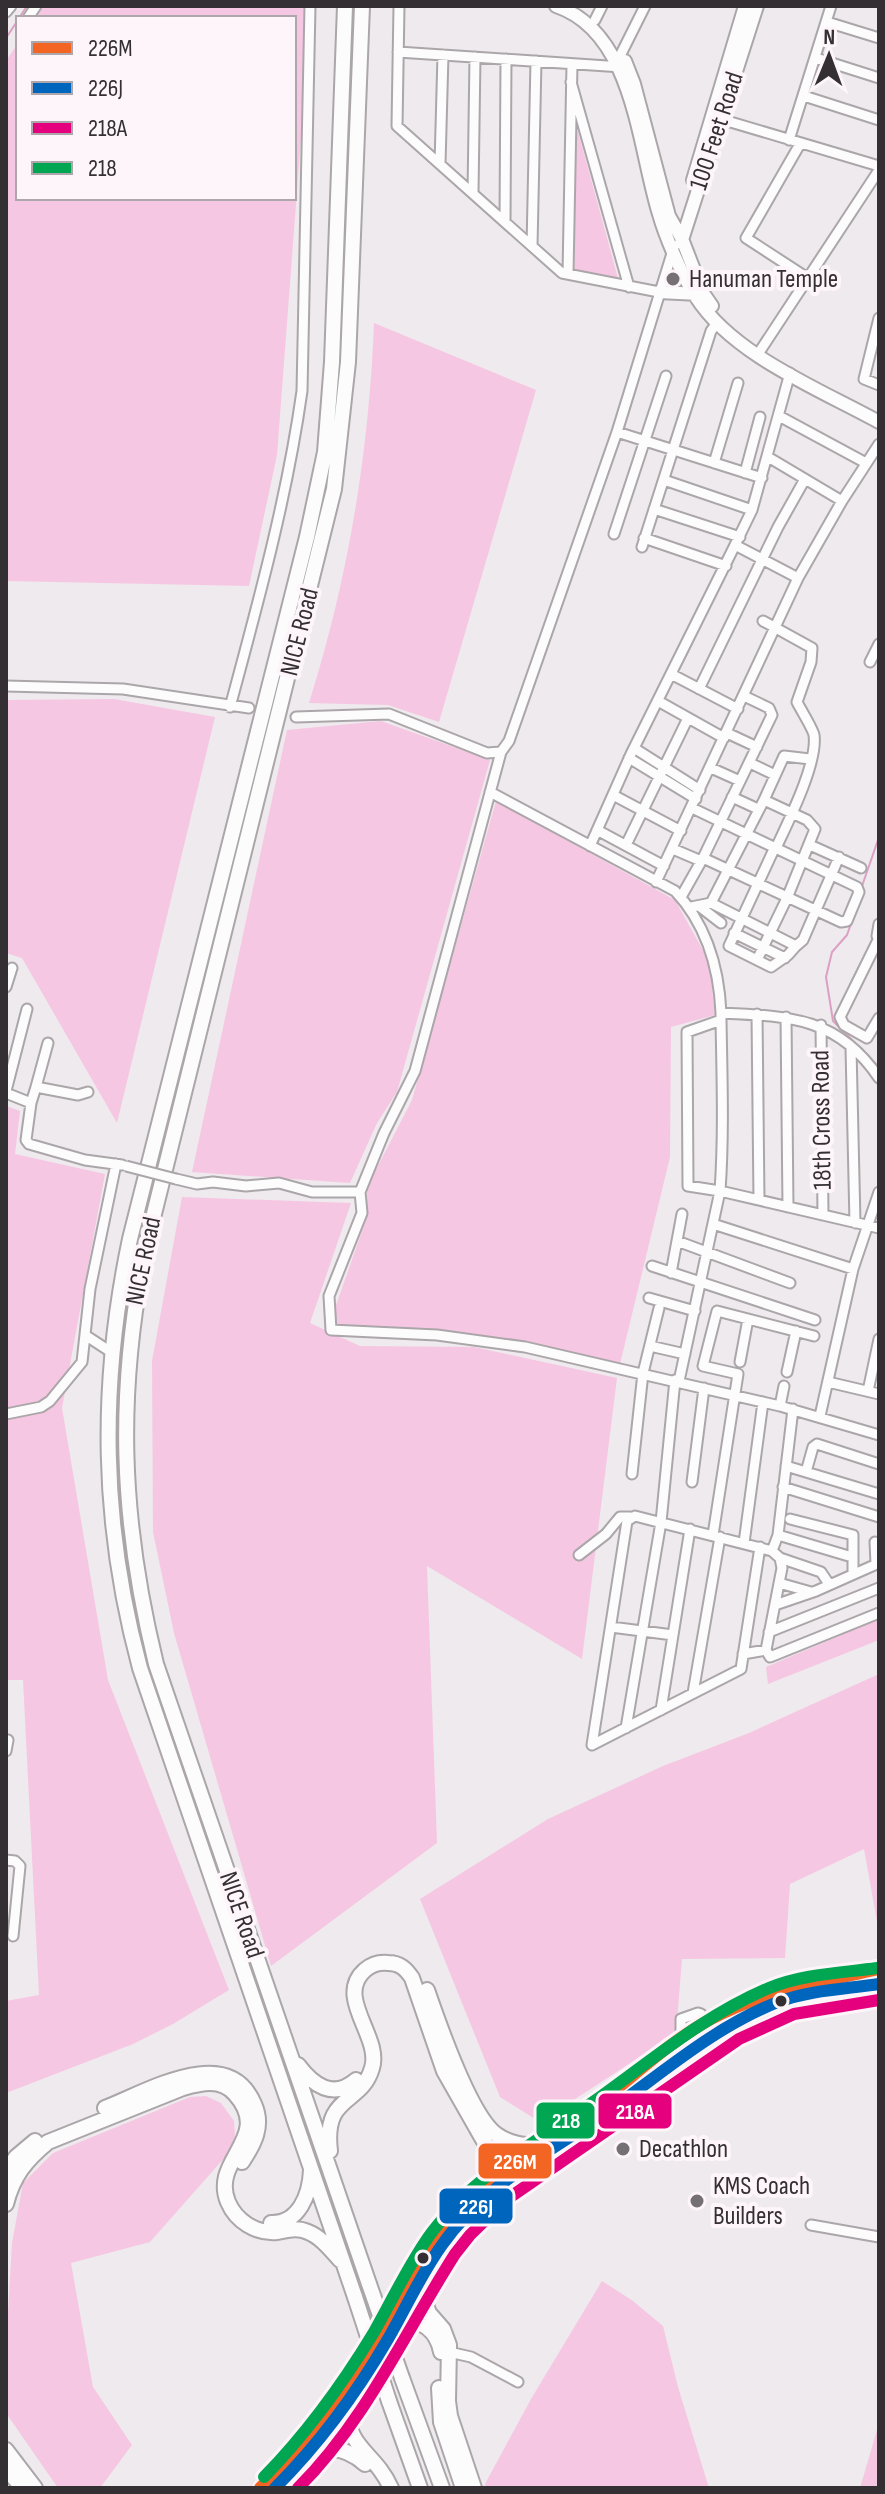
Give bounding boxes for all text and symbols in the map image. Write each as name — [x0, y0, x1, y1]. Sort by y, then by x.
legend — [16, 16, 296, 200]
north arrow — [789, 16, 869, 96]
text: N — [823, 24, 835, 51]
text: 226M — [88, 34, 133, 63]
street label: 100 Feet Road — [683, 68, 751, 194]
text: 226J — [88, 74, 123, 103]
text: 218A — [88, 114, 128, 143]
text: 218 — [88, 154, 117, 183]
place label: Hanuman Temple — [689, 264, 838, 295]
marker: Hanuman Temple — [664, 270, 682, 288]
street label: NICE Road — [274, 585, 326, 679]
street label: 18th Cross Road — [805, 1050, 839, 1190]
street label: NICE Road — [120, 1214, 168, 1308]
street label: NICE Road — [212, 1868, 270, 1962]
unlabelled marker — [773, 1993, 789, 2009]
line badge: 218A — [597, 2092, 673, 2130]
text: 218A — [615, 2099, 655, 2126]
line badge: 218 — [535, 2101, 596, 2140]
text: 218 — [552, 2108, 580, 2135]
place label: Decathlon — [639, 2134, 728, 2165]
marker: Decathlon — [614, 2140, 632, 2158]
line badge: 226M — [477, 2142, 553, 2180]
text: 226M — [493, 2149, 537, 2176]
place label: KMS Coach Builders — [713, 2171, 810, 2232]
line badge: 226J — [438, 2187, 514, 2225]
marker: KMS Coach Builders — [688, 2192, 706, 2210]
text: 226J — [459, 2194, 493, 2221]
unlabelled marker — [415, 2250, 431, 2266]

